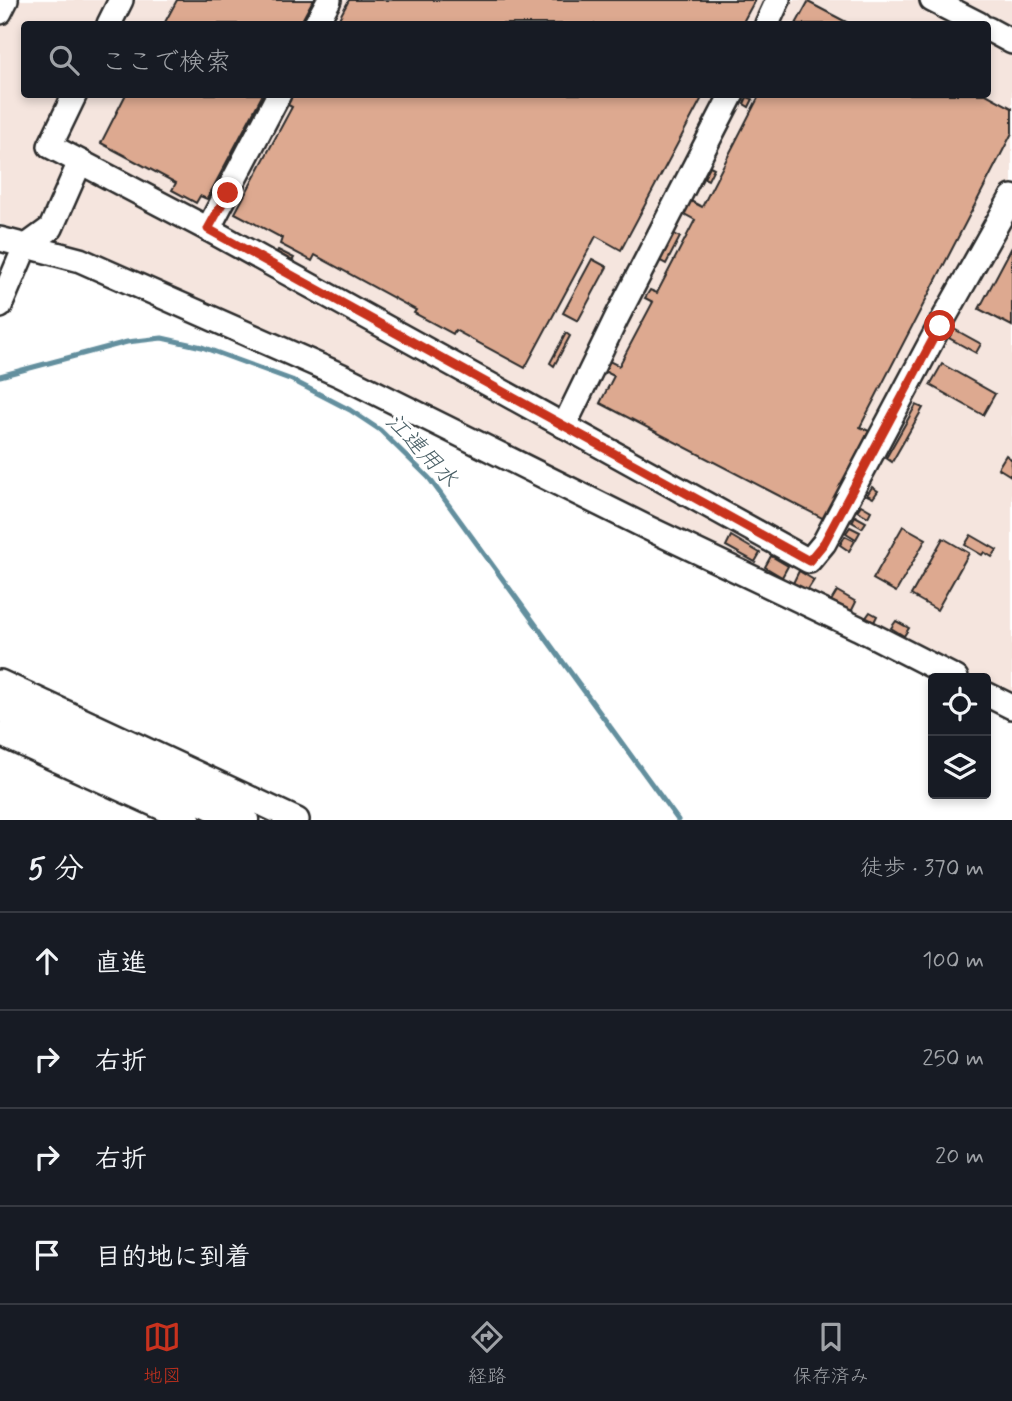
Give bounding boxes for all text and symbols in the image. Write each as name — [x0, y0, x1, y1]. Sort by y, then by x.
search box — [21, 21, 991, 98]
icon: search — [45, 41, 83, 79]
text: ここで検索 — [101, 46, 231, 80]
route end — [212, 177, 243, 208]
route start — [924, 310, 955, 341]
water label: 江連用水 — [378, 407, 464, 495]
map controls — [928, 673, 991, 799]
button: locate — [928, 673, 991, 736]
button: layers — [928, 736, 991, 799]
text: 5 分 — [28, 850, 84, 889]
text: 徒歩 · 370 m — [860, 854, 984, 884]
icon: ahead — [28, 942, 66, 980]
text: 100 m — [922, 946, 984, 976]
text: 直進 — [95, 947, 147, 981]
icon: right — [28, 1040, 66, 1078]
text: 250 m — [922, 1044, 984, 1074]
text: 右折 — [95, 1045, 147, 1079]
icon: right — [28, 1138, 66, 1176]
text: 20 m — [935, 1142, 984, 1172]
text: 右折 — [95, 1143, 147, 1177]
icon: arrive — [28, 1236, 66, 1274]
text: 目的地に到着 — [95, 1241, 251, 1275]
tab: 地図 — [143, 1318, 181, 1389]
tab: 経路 — [468, 1318, 506, 1389]
tab: 保存済み — [793, 1318, 869, 1389]

